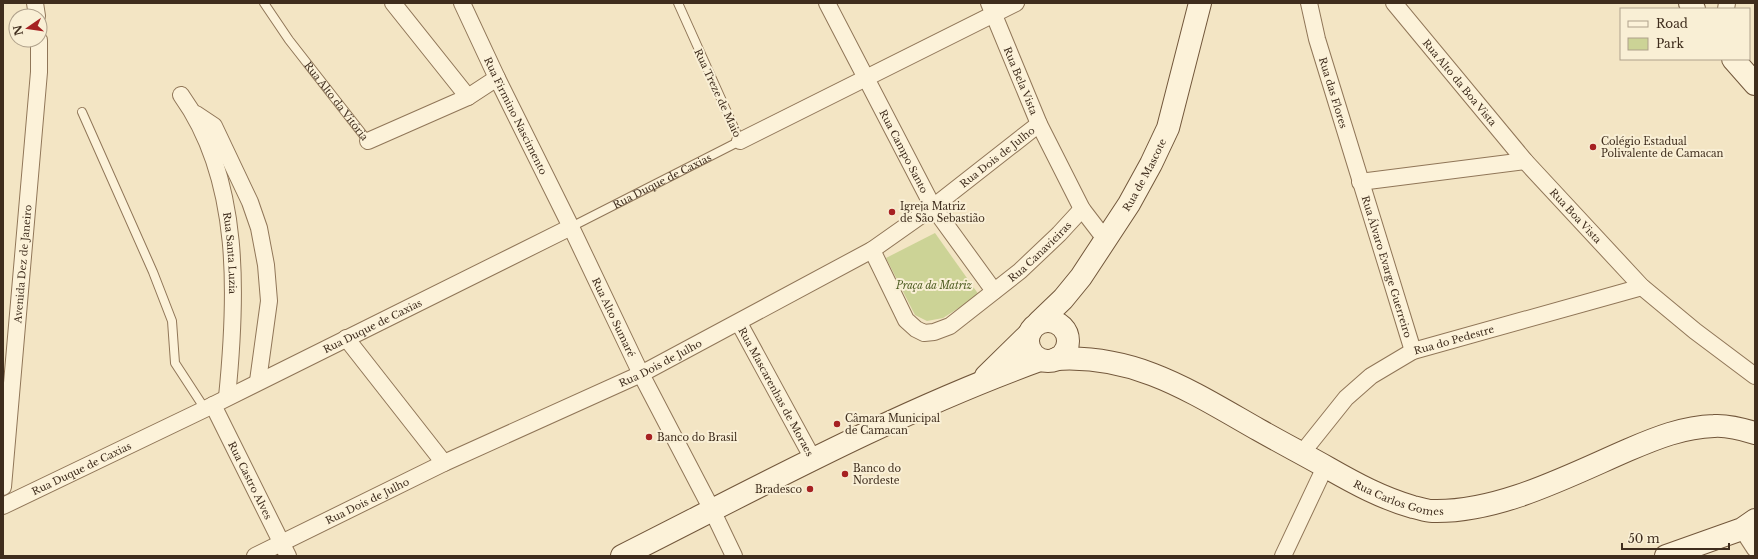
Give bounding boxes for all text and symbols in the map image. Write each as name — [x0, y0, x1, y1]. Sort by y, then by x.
north arrow — [8, 8, 48, 48]
legend — [1620, 8, 1750, 60]
text: Road — [1656, 16, 1688, 31]
text: N — [10, 23, 26, 37]
text: Park — [1656, 36, 1684, 51]
street label: Rua Alto da Boa Vista — [1420, 37, 1499, 129]
street label: Rua Bela Vista — [1001, 45, 1041, 117]
street label: Rua Treze de Maio — [691, 47, 744, 140]
street label: Rua Firmino Nascimento — [481, 55, 550, 177]
street label: Rua das Flores — [1316, 55, 1350, 131]
street label: Rua Alto da Vitória — [301, 59, 371, 144]
street label: Rua Campo Santo — [876, 107, 931, 196]
street label: Rua Dois de Julho — [957, 124, 1038, 191]
place label: Colégio Estadual Polivalente de Camacan — [1601, 135, 1724, 160]
street label: Rua de Mascote — [1120, 136, 1169, 214]
marker: Colégio Estadual Polivalente de Camacan — [1588, 142, 1598, 152]
street label: Rua Duque de Caxias — [611, 151, 714, 212]
street label: Rua Boa Vista — [1547, 186, 1604, 247]
street label: Rua Álvaro Evarge Guerreiro — [1359, 194, 1415, 340]
place label: Igreja Matriz de São Sebastião — [900, 200, 985, 225]
street label: Avenida Dez de Janeiro — [11, 204, 35, 325]
marker: Igreja Matriz de São Sebastião — [887, 207, 897, 217]
street label: Rua Santa Luzia — [220, 211, 239, 295]
street label: Rua Canavieiras — [1006, 219, 1075, 285]
street label: Rua Alto Sumaré — [589, 276, 638, 359]
park label: Praça da Matriz — [895, 279, 972, 292]
street label: Rua Duque de Caxias — [321, 296, 425, 356]
street label: Rua do Pedestre — [1412, 323, 1496, 357]
street label: Rua Mascarenhas de Moraes — [735, 325, 816, 459]
street label: Rua Dois de Julho — [617, 336, 705, 390]
place label: Câmara Municipal de Camacan — [845, 412, 940, 437]
marker: Câmara Municipal de Camacan — [832, 419, 842, 429]
place label: Banco do Brasil — [657, 431, 737, 444]
marker: Banco do Brasil — [644, 432, 654, 442]
street label: Rua Duque de Caxias — [30, 439, 134, 498]
street label: Rua Castro Alves — [225, 439, 275, 522]
place label: Banco do Nordeste — [853, 462, 902, 487]
marker: Banco do Nordeste — [840, 469, 850, 479]
street label: Rua Dois de Julho — [323, 475, 412, 527]
street label: Rua Carlos Gomes — [1351, 477, 1444, 518]
place label: Bradesco — [755, 483, 802, 496]
marker: Bradesco — [805, 484, 815, 494]
scale bar — [1622, 525, 1729, 551]
text: 50 m — [1628, 531, 1660, 546]

